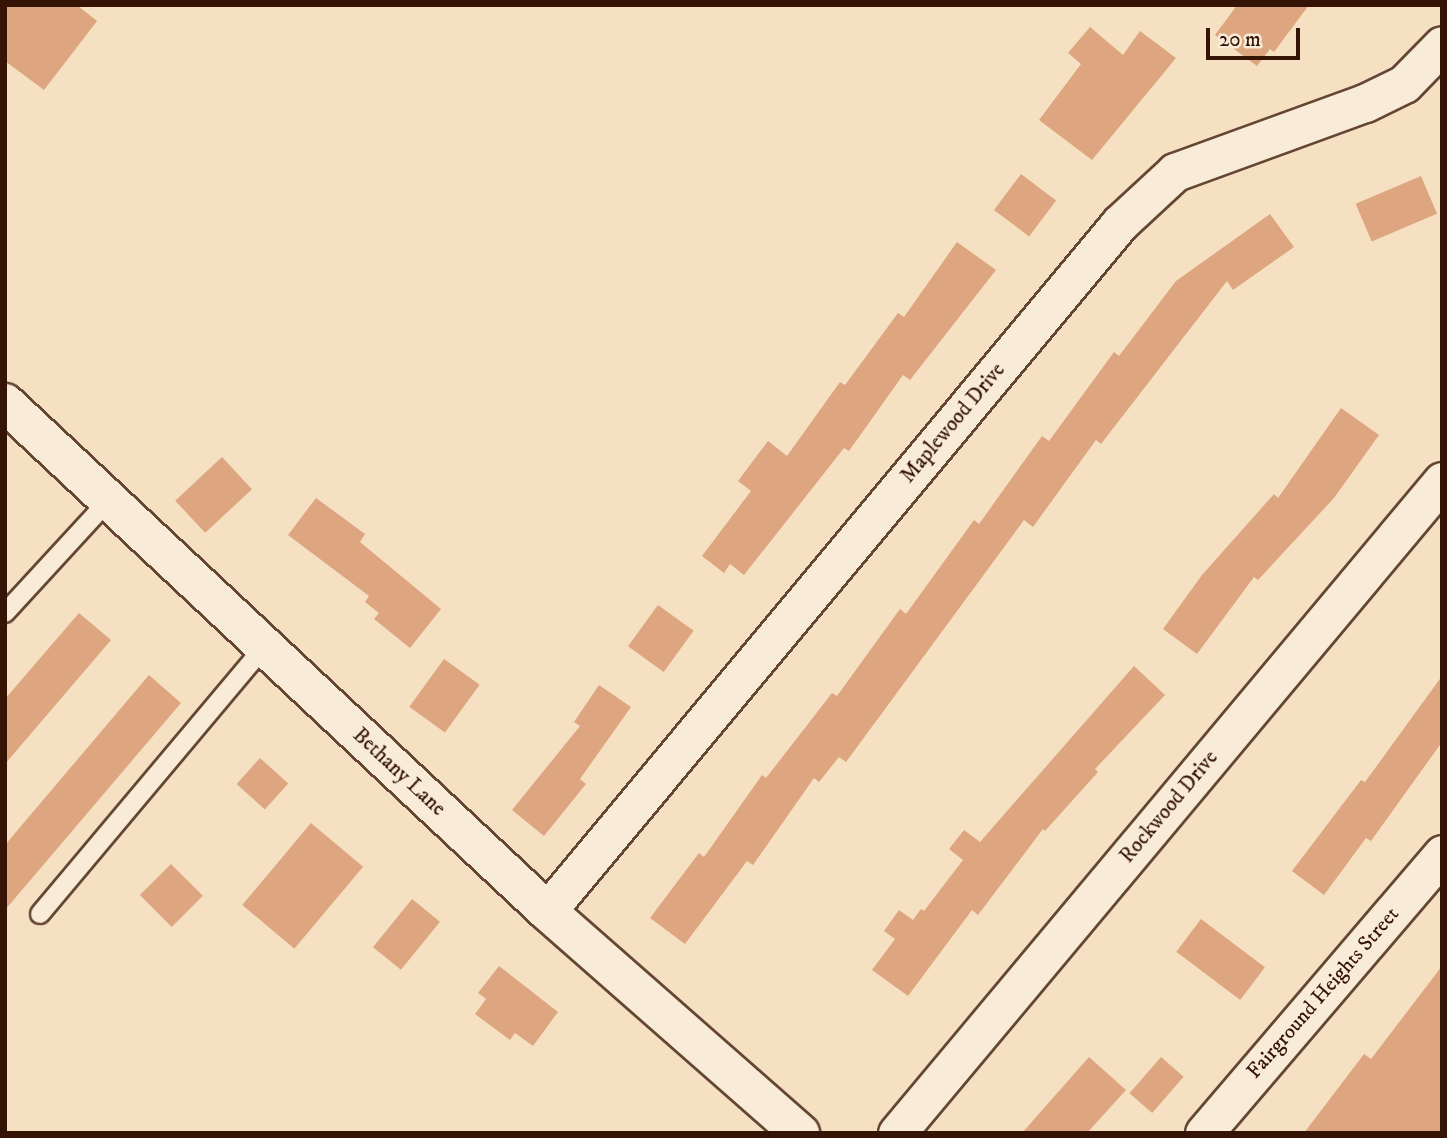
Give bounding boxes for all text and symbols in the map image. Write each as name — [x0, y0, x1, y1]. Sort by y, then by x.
scale bar — [1209, 14, 1304, 58]
text: 20 m — [1219, 27, 1261, 53]
street label: Maplewood Drive — [895, 358, 1011, 488]
street label: Bethany Lane — [347, 723, 451, 821]
street label: Rockwood Drive — [1115, 746, 1223, 868]
street label: Fairground Heights Street — [1242, 902, 1404, 1084]

